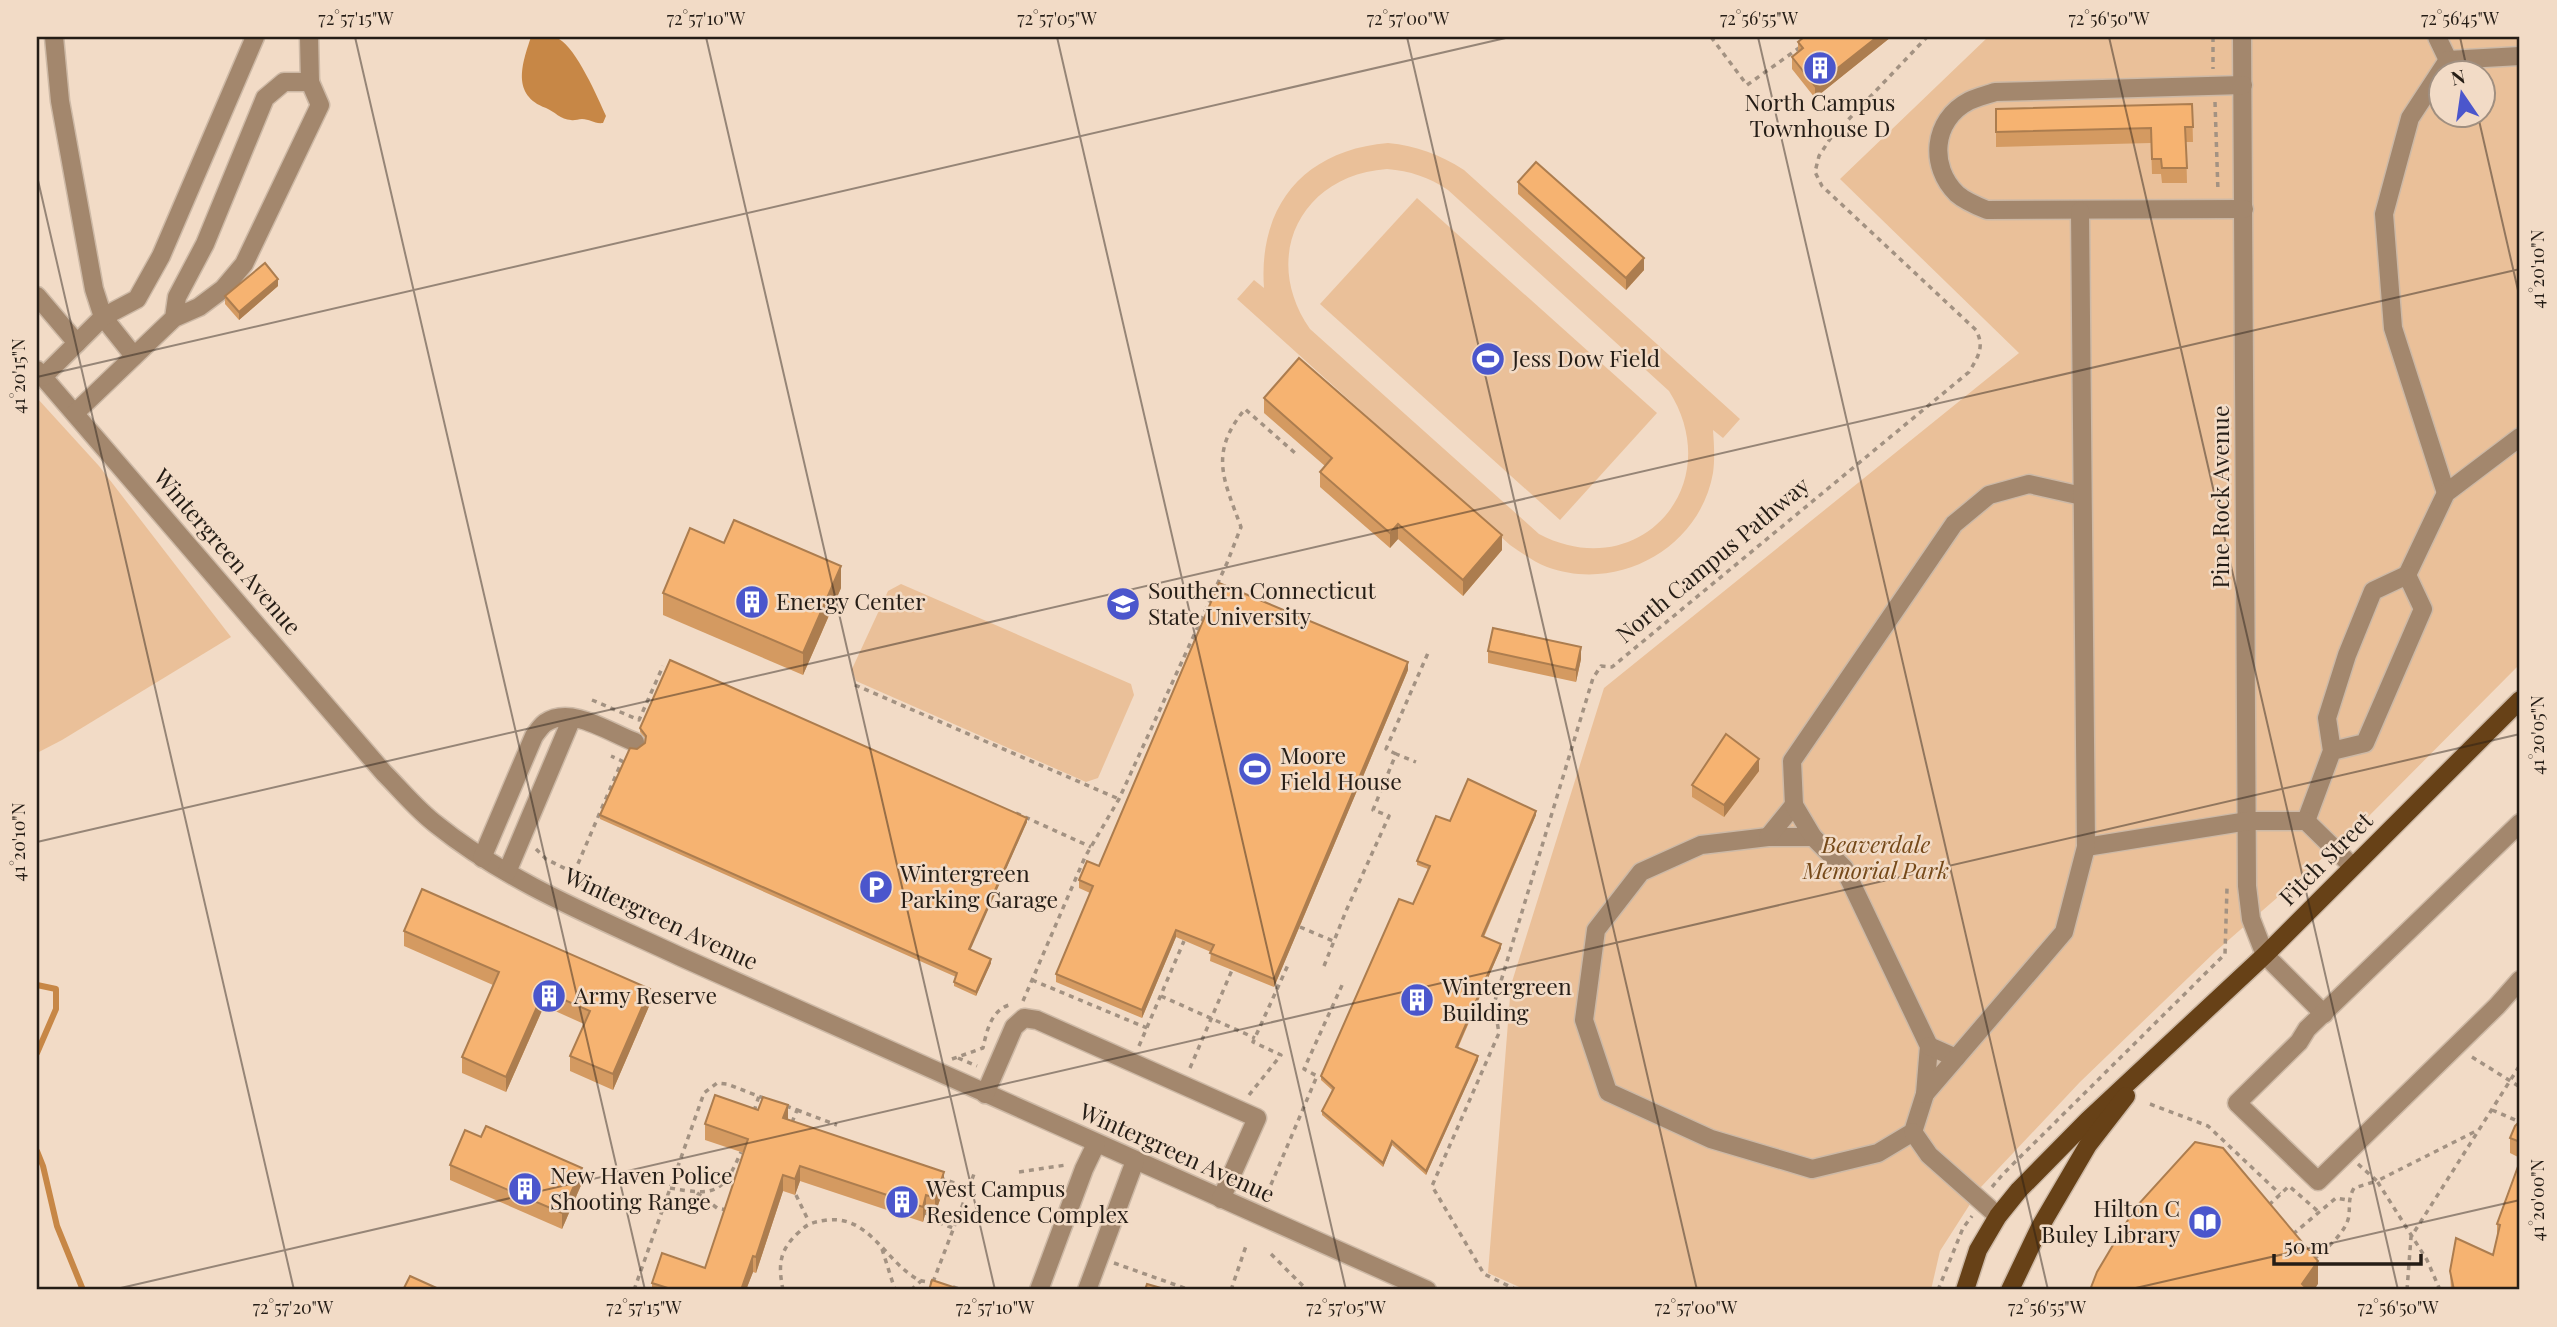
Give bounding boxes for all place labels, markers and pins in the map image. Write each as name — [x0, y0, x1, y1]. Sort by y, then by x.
building icon: North Campus Townhouse D — [1801, 49, 1839, 87]
place label: North Campus Townhouse D — [1745, 86, 1895, 143]
sports icon: Jess Dow Field — [1469, 340, 1507, 378]
place label: Jess Dow Field — [1511, 342, 1660, 373]
place label: Southern Connecticut State University — [1148, 574, 1377, 631]
building icon: Energy Center — [733, 583, 771, 621]
place label: Energy Center — [776, 585, 925, 616]
school or university icon: Southern Connecticut State University — [1104, 585, 1142, 623]
place label: Moore Field House — [1280, 739, 1402, 796]
sports icon: Moore Field House — [1236, 750, 1274, 788]
place label: Wintergreen Parking Garage — [899, 857, 1058, 914]
parking icon: Wintergreen Parking Garage — [857, 868, 895, 906]
place label: Wintergreen Building — [1441, 970, 1572, 1027]
building icon: Army Reserve — [530, 977, 568, 1015]
place label: Army Reserve — [573, 979, 717, 1010]
building icon: Wintergreen Building — [1398, 981, 1436, 1019]
place label: New Haven Police Shooting Range — [550, 1159, 733, 1216]
building icon: New Haven Police Shooting Range — [506, 1170, 544, 1208]
place label: West Campus Residence Complex — [925, 1172, 1129, 1229]
building icon: West Campus Residence Complex — [883, 1183, 921, 1221]
place label: Hilton C Buley Library — [2041, 1192, 2180, 1249]
library icon: Hilton C Buley Library — [2186, 1203, 2224, 1241]

